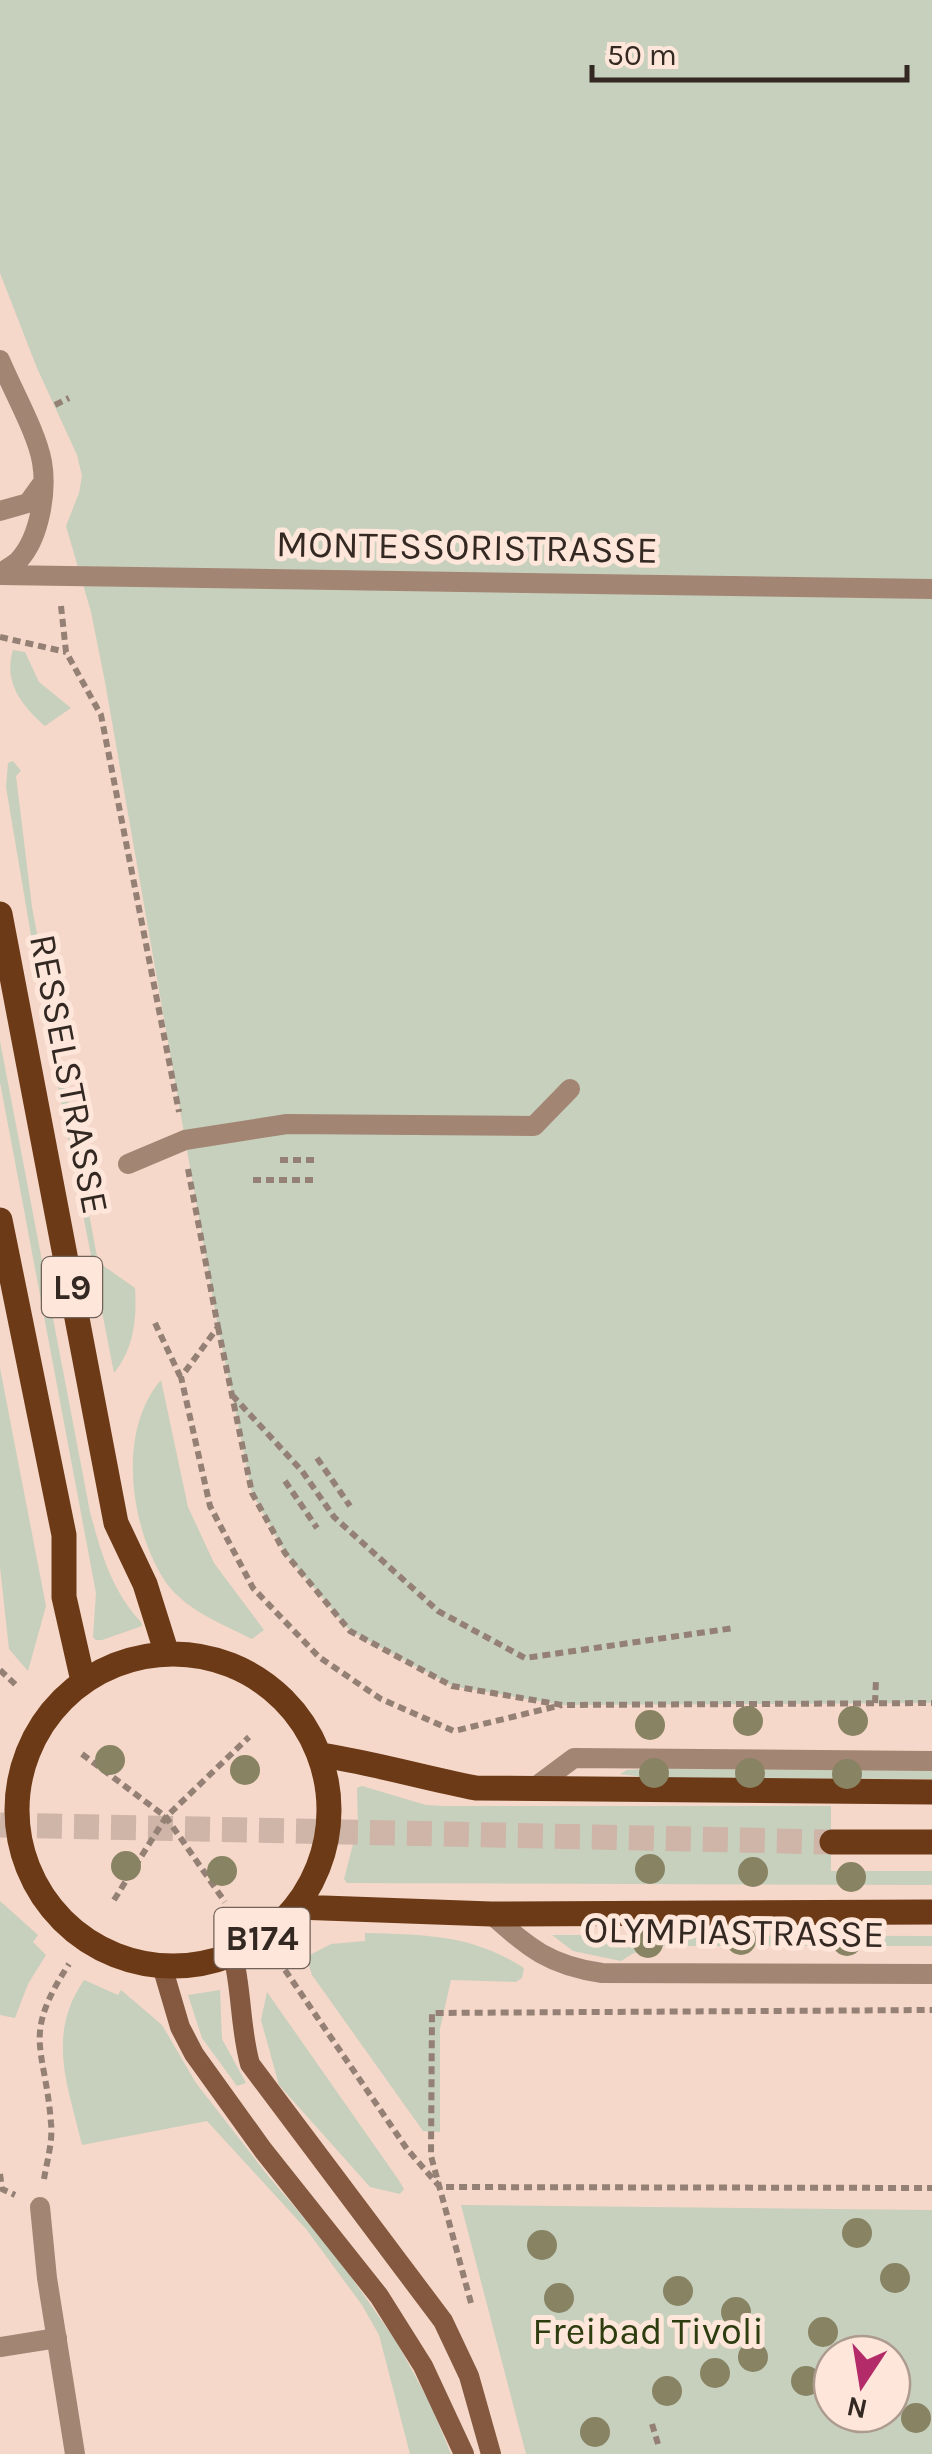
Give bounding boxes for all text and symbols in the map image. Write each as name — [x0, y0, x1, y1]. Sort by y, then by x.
scale bar — [592, 20, 907, 82]
text: 50 m — [607, 37, 677, 73]
street label: MONTESSORISTRASSE — [276, 521, 658, 573]
street label: RESSELSTRASSE — [20, 930, 118, 1218]
road number: L9 — [42, 1257, 102, 1317]
street label: OLYMPIASTRASSE — [583, 1907, 885, 1957]
road number: B174 — [214, 1908, 310, 1968]
park label: Freibad Tivoli — [532, 2309, 764, 2354]
north arrow — [812, 2334, 912, 2434]
text: N — [844, 2390, 870, 2426]

